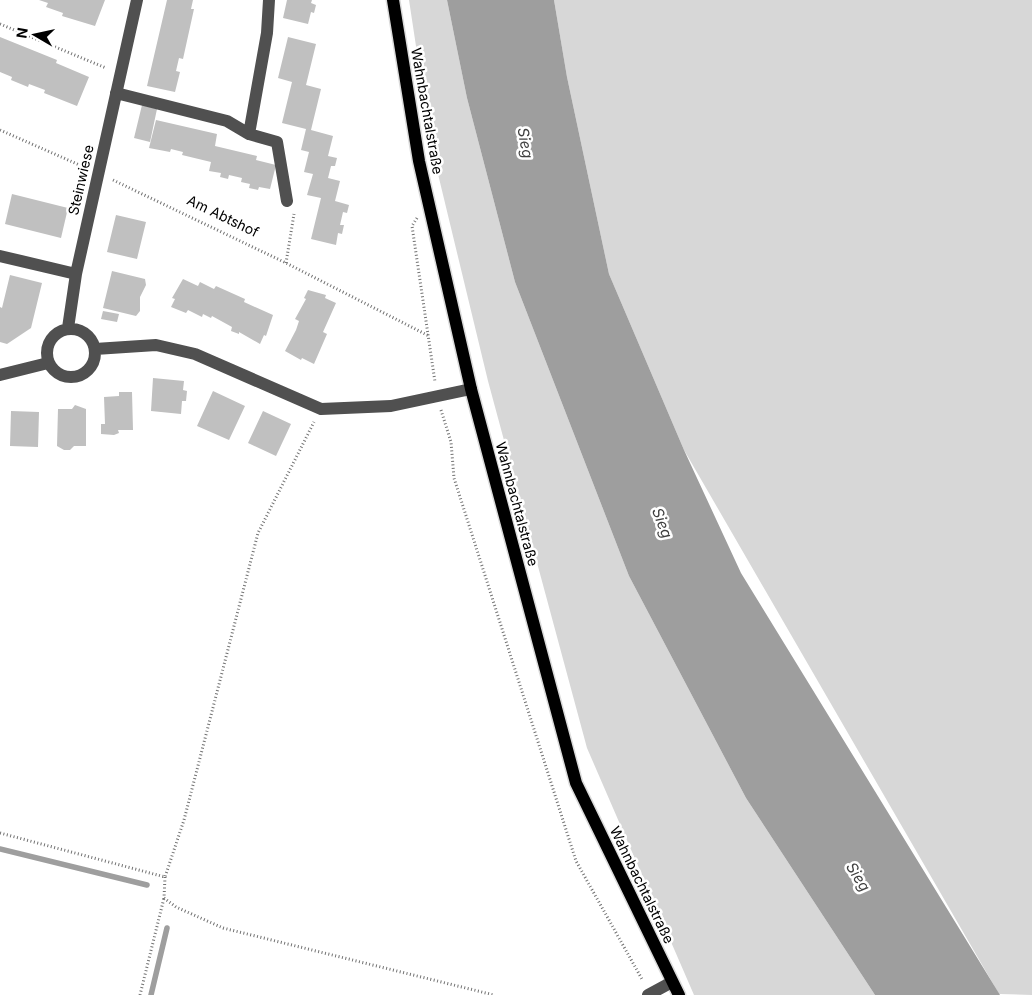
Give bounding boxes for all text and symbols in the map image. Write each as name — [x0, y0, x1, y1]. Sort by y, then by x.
north arrow — [10, 10, 60, 60]
text: N — [12, 26, 31, 39]
street label: Wahnbachtalstraße — [408, 46, 447, 175]
water label: Sieg — [513, 126, 538, 160]
street label: Steinwiese — [64, 143, 97, 217]
street label: Am Abtshof — [185, 191, 262, 240]
street label: Wahnbachtalstraße — [493, 440, 542, 568]
water label: Sieg — [648, 505, 677, 541]
street label: Wahnbachtalstraße — [607, 823, 678, 946]
water label: Sieg — [842, 859, 875, 895]

